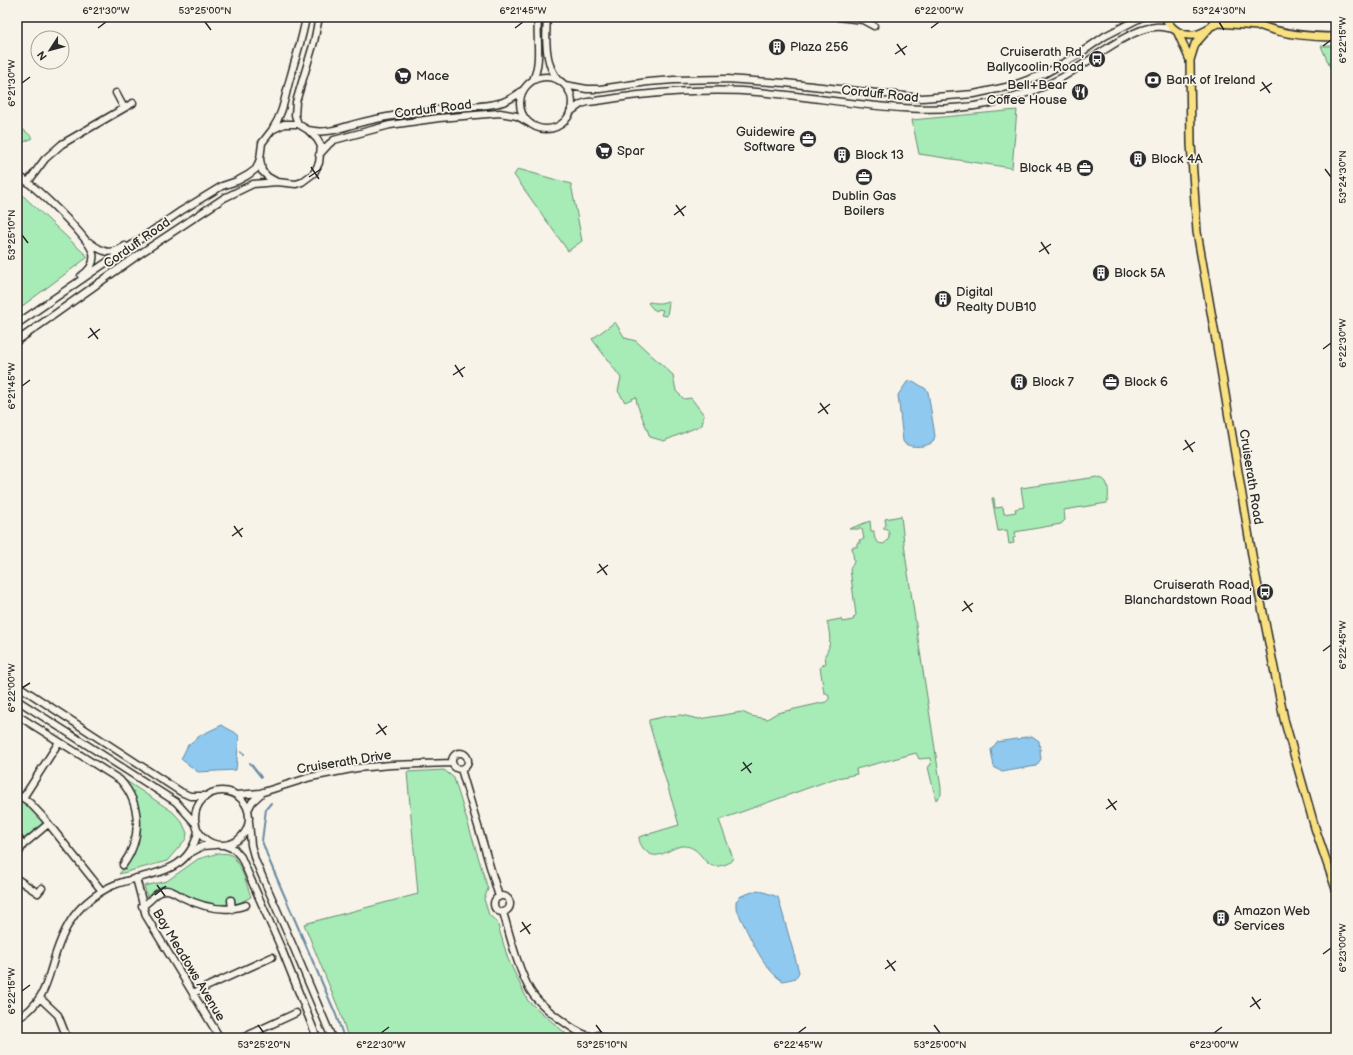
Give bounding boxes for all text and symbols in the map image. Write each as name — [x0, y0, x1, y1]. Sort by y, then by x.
text: 6°21'30"W — [82, 5, 130, 17]
text: 53°25'00"N — [178, 5, 232, 17]
text: 6°21'45"W — [499, 5, 547, 17]
text: 6°22'00"W — [914, 5, 964, 17]
text: 53°24'30"N — [1192, 5, 1246, 17]
text: 6°22'15"W — [1337, 17, 1349, 64]
north arrow — [30, 30, 70, 70]
building icon: Plaza 256 — [767, 37, 787, 57]
place label: Plaza 256 — [790, 39, 848, 55]
place label: Cruiserath Rd, Ballycoolin Road — [987, 44, 1084, 75]
text: N — [35, 48, 50, 63]
bus stop icon: Cruiserath Rd, Ballycoolin Road — [1087, 49, 1107, 69]
text: 6°21'30"W — [6, 59, 18, 107]
supermarket icon: Mace — [393, 66, 413, 86]
place label: Mace — [416, 68, 449, 84]
bank icon: Bank of Ireland — [1143, 70, 1163, 90]
place label: Bank of Ireland — [1166, 72, 1255, 88]
place label: Bell+Bear Coffee House — [987, 77, 1067, 108]
street label: Corduff Road — [840, 82, 920, 106]
restaurant icon: Bell+Bear Coffee House — [1070, 82, 1090, 102]
street label: Corduff Road — [393, 96, 473, 122]
place label: Guidewire Software — [736, 124, 795, 155]
office icon: Guidewire Software — [798, 129, 818, 149]
supermarket icon: Spar — [594, 141, 614, 161]
place label: Spar — [617, 143, 645, 159]
building icon: Block 13 — [832, 145, 852, 165]
place label: Block 13 — [855, 147, 904, 163]
building icon: Block 4A — [1128, 149, 1148, 169]
text: 53°24'30"N — [1337, 150, 1349, 204]
place label: Block 4A — [1151, 151, 1203, 167]
office icon: Block 4B — [1075, 158, 1095, 178]
place label: Block 4B — [1019, 160, 1072, 176]
office icon: Dublin Gas Boilers — [854, 167, 874, 187]
place label: Dublin Gas Boilers — [832, 188, 897, 219]
text: 53°25'10"N — [6, 209, 18, 261]
street label: Corduff Road — [101, 214, 173, 272]
building icon: Block 5A — [1091, 263, 1111, 283]
place label: Block 5A — [1114, 265, 1165, 281]
place label: Digital Realty DUB10 — [956, 284, 1037, 315]
building icon: Digital Realty DUB10 — [933, 289, 953, 309]
text: 6°22'30"W — [1337, 318, 1349, 368]
text: 6°21'45"W — [6, 362, 18, 410]
building icon: Block 7 — [1009, 372, 1029, 392]
office icon: Block 6 — [1101, 372, 1121, 392]
place label: Block 7 — [1032, 374, 1075, 390]
place label: Block 6 — [1124, 374, 1168, 390]
street label: Cruiserath Road — [1236, 428, 1266, 526]
place label: Cruiserath Road, Blanchardstown Road — [1124, 577, 1252, 608]
bus stop icon: Cruiserath Road, Blanchardstown Road — [1255, 582, 1275, 602]
text: 6°22'45"W — [1337, 620, 1349, 670]
text: 6°22'00"W — [6, 663, 18, 713]
street label: Cruiserath Drive — [296, 747, 393, 777]
place label: Amazon Web Services — [1234, 903, 1310, 934]
street label: Bay Meadows Avenue — [149, 906, 229, 1024]
building icon: Amazon Web Services — [1211, 908, 1231, 928]
text: 6°23'00"W — [1337, 923, 1349, 973]
text: 6°22'15"W — [6, 968, 18, 1015]
text: 53°25'20"N — [237, 1039, 291, 1051]
text: 6°22'30"W — [356, 1039, 406, 1051]
text: 53°25'10"N — [576, 1039, 628, 1051]
text: 6°22'45"W — [773, 1039, 823, 1051]
text: 53°25'00"N — [913, 1039, 967, 1051]
text: 6°23'00"W — [1189, 1039, 1239, 1051]

